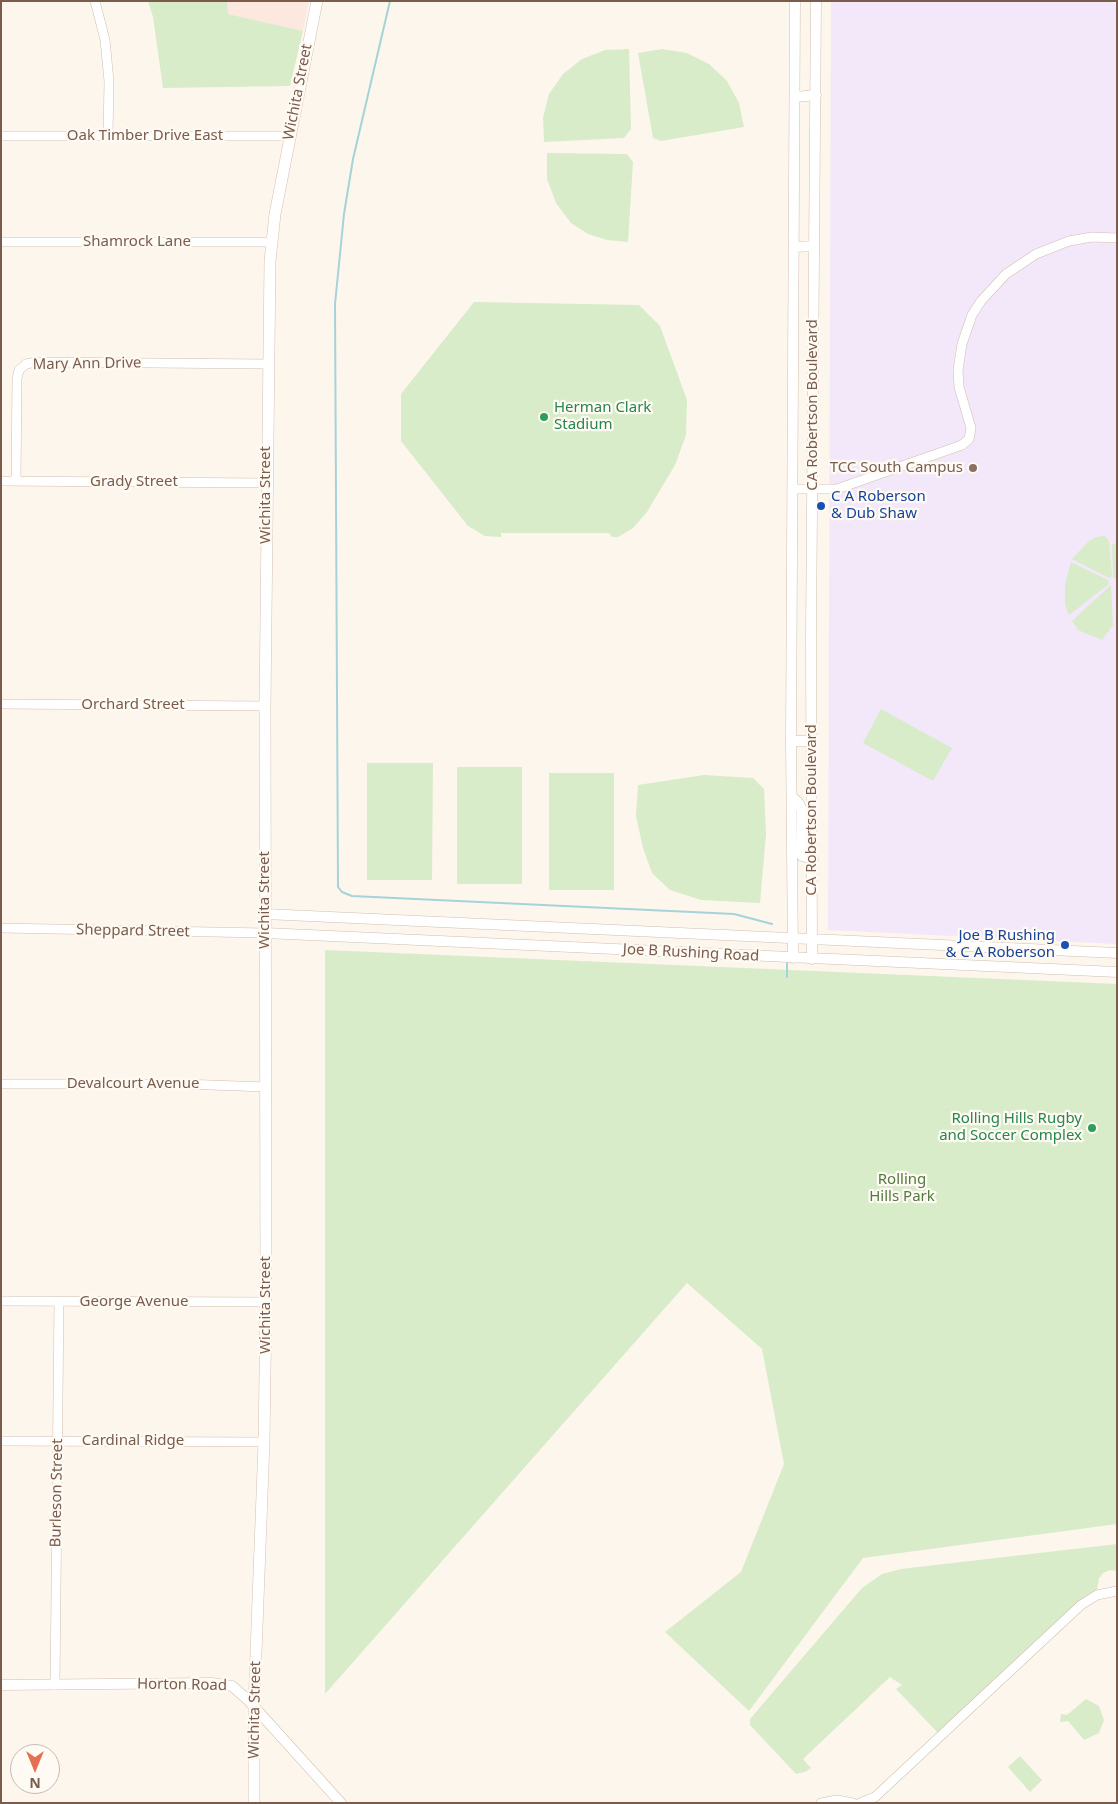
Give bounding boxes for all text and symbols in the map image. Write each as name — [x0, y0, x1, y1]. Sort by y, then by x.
street label: Wichita Street — [280, 42, 316, 142]
street label: Oak Timber Drive East — [67, 127, 223, 145]
street label: Shamrock Lane — [83, 233, 191, 251]
street label: CA Robertson Boulevard — [804, 319, 822, 491]
street label: Mary Ann Drive — [32, 354, 142, 374]
place label: Herman Clark Stadium — [554, 399, 651, 434]
marker: Herman Clark Stadium — [538, 411, 550, 423]
street label: Wichita Street — [257, 446, 275, 544]
place label: TCC South Campus — [830, 459, 963, 477]
marker: TCC South Campus — [967, 462, 979, 474]
street label: Grady Street — [90, 473, 178, 491]
place label: C A Roberson & Dub Shaw — [831, 488, 926, 523]
marker: C A Roberson & Dub Shaw — [815, 500, 827, 512]
street label: Orchard Street — [81, 696, 185, 714]
street label: CA Robertson Boulevard — [803, 724, 821, 896]
street label: Wichita Street — [256, 851, 274, 949]
street label: Sheppard Street — [76, 921, 190, 941]
place label: Joe B Rushing & C A Roberson — [945, 927, 1055, 962]
marker: Joe B Rushing & C A Roberson — [1059, 939, 1071, 951]
street label: Joe B Rushing Road — [622, 940, 760, 966]
street label: Devalcourt Avenue — [67, 1075, 199, 1093]
place label: Rolling Hills Rugby and Soccer Complex — [939, 1110, 1082, 1145]
marker: Rolling Hills Rugby and Soccer Complex — [1086, 1122, 1098, 1134]
park label: Rolling Hills Park — [869, 1171, 935, 1206]
street label: Wichita Street — [257, 1256, 275, 1354]
street label: George Avenue — [80, 1293, 188, 1311]
street label: Cardinal Ridge — [82, 1432, 184, 1450]
street label: Burleson Street — [47, 1438, 67, 1548]
street label: Wichita Street — [245, 1661, 265, 1759]
street label: Horton Road — [137, 1675, 227, 1695]
north arrow — [10, 1744, 60, 1794]
text: N — [29, 1774, 41, 1793]

